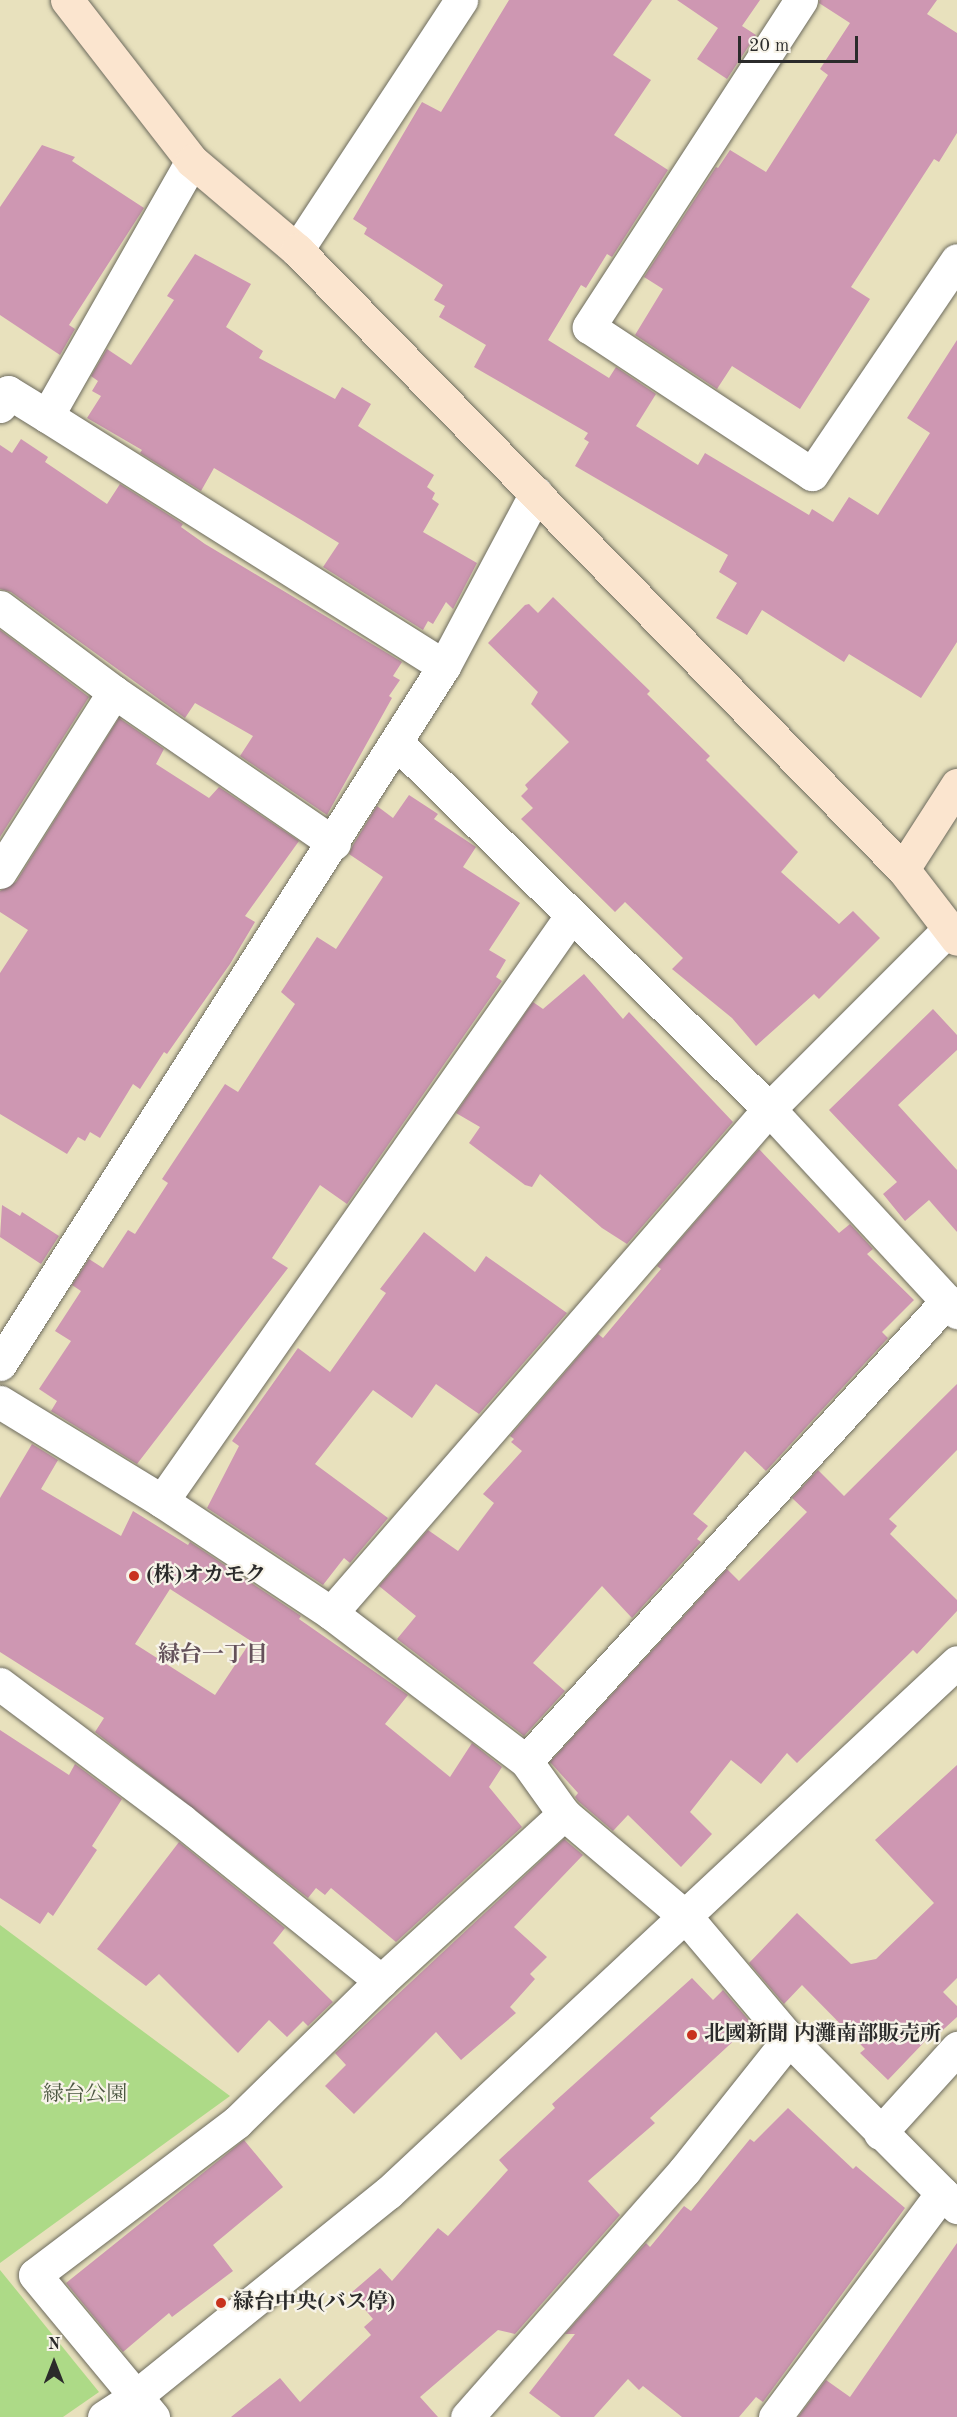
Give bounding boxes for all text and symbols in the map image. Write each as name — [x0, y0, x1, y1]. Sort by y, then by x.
scale bar — [741, 24, 861, 62]
text: 20 m — [749, 37, 789, 55]
place label: (株)オカモク — [146, 1563, 267, 1589]
marker: (株)オカモク — [127, 1569, 141, 1583]
district label: 緑台一丁目 — [158, 1643, 268, 1669]
place label: 北國新聞 内灘南部販売所 — [704, 2022, 941, 2048]
marker: 北國新聞 内灘南部販売所 — [685, 2028, 699, 2042]
park label: 緑台公園 — [43, 2082, 127, 2108]
place label: 緑台中央(バス停) — [233, 2290, 396, 2316]
marker: 緑台中央(バス停) — [214, 2296, 228, 2310]
north arrow — [24, 2333, 84, 2393]
text: N — [48, 2337, 60, 2353]

